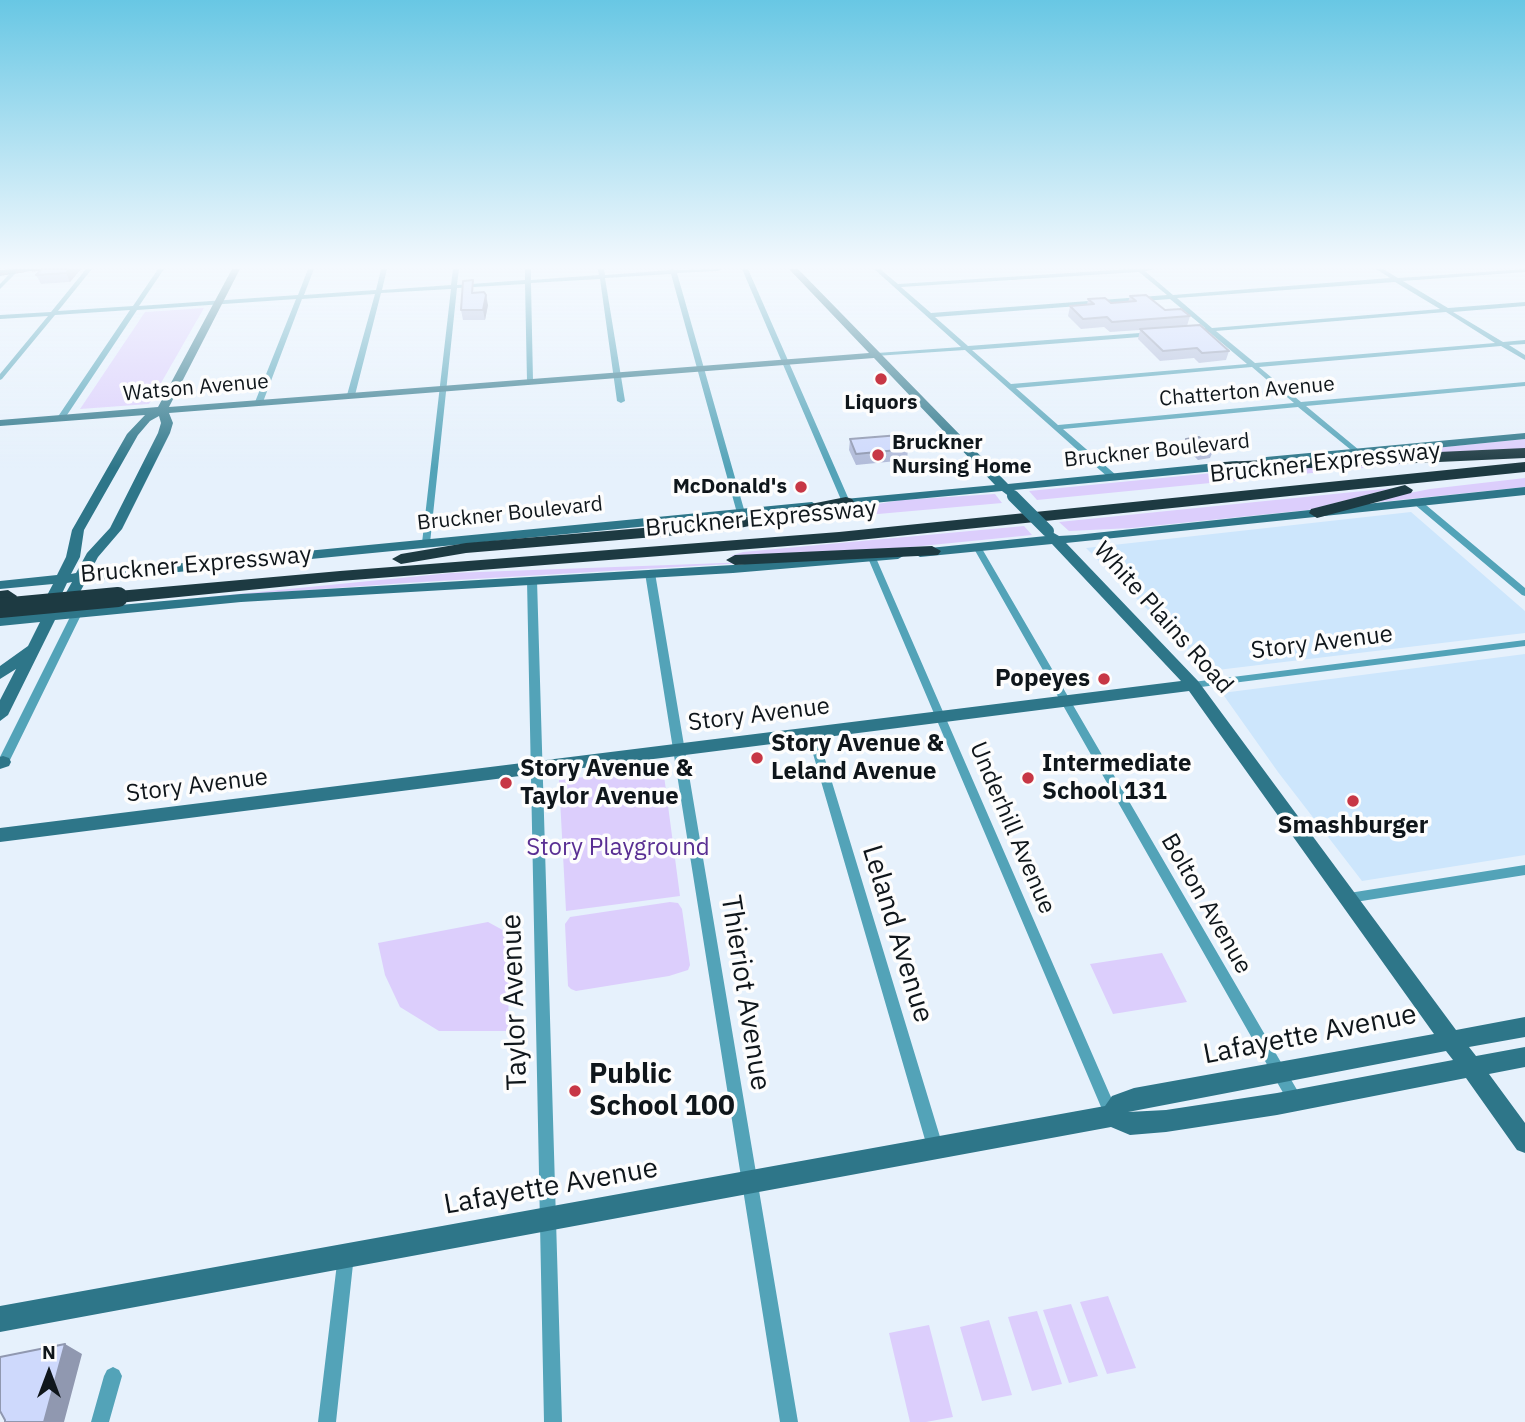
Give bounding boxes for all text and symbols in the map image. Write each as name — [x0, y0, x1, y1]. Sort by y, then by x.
street label: Watson Avenue — [122, 369, 270, 407]
marker: Liquors — [873, 371, 889, 387]
street label: Chatterton Avenue — [1158, 372, 1336, 412]
place label: Liquors — [844, 390, 918, 416]
street label: Bruckner Boulevard — [1063, 429, 1251, 473]
place label: Bruckner Nursing Home — [892, 430, 1031, 480]
street label: Bruckner Expressway — [1208, 437, 1442, 489]
marker: Bruckner Nursing Home — [870, 447, 886, 463]
place label: McDonald's — [673, 474, 787, 500]
marker: McDonald's — [793, 479, 809, 495]
street label: Bruckner Boulevard — [416, 492, 604, 536]
street label: Bruckner Expressway — [644, 495, 878, 543]
street label: White Plains Road — [1087, 536, 1239, 700]
street label: Bruckner Expressway — [79, 541, 313, 589]
street label: Story Avenue — [1250, 620, 1394, 666]
place label: Popeyes — [995, 665, 1090, 693]
marker: Popeyes — [1096, 671, 1112, 687]
street label: Story Avenue — [687, 692, 831, 738]
place label: Story Avenue & Leland Avenue — [771, 730, 944, 786]
street label: Underhill Avenue — [963, 738, 1061, 918]
marker: Story Avenue & Leland Avenue — [749, 750, 765, 766]
place label: Intermediate School 131 — [1042, 750, 1191, 806]
place label: Story Avenue & Taylor Avenue — [520, 755, 693, 811]
street label: Story Avenue — [125, 763, 269, 809]
marker: Intermediate School 131 — [1020, 770, 1036, 786]
marker: Story Avenue & Taylor Avenue — [498, 775, 514, 791]
marker: Smashburger — [1345, 793, 1361, 809]
place label: Smashburger — [1277, 812, 1429, 840]
street label: Bolton Avenue — [1154, 829, 1258, 979]
park label: Story Playground — [526, 834, 710, 862]
street label: Leland Avenue — [854, 841, 940, 1027]
street label: Thieriot Avenue — [713, 893, 777, 1093]
street label: Taylor Avenue — [495, 913, 535, 1091]
street label: Lafayette Avenue — [1200, 998, 1420, 1072]
place label: Public School 100 — [589, 1058, 735, 1124]
marker: Public School 100 — [567, 1083, 583, 1099]
street label: Lafayette Avenue — [441, 1152, 661, 1222]
north arrow — [14, 1338, 84, 1408]
text: N — [42, 1340, 56, 1364]

